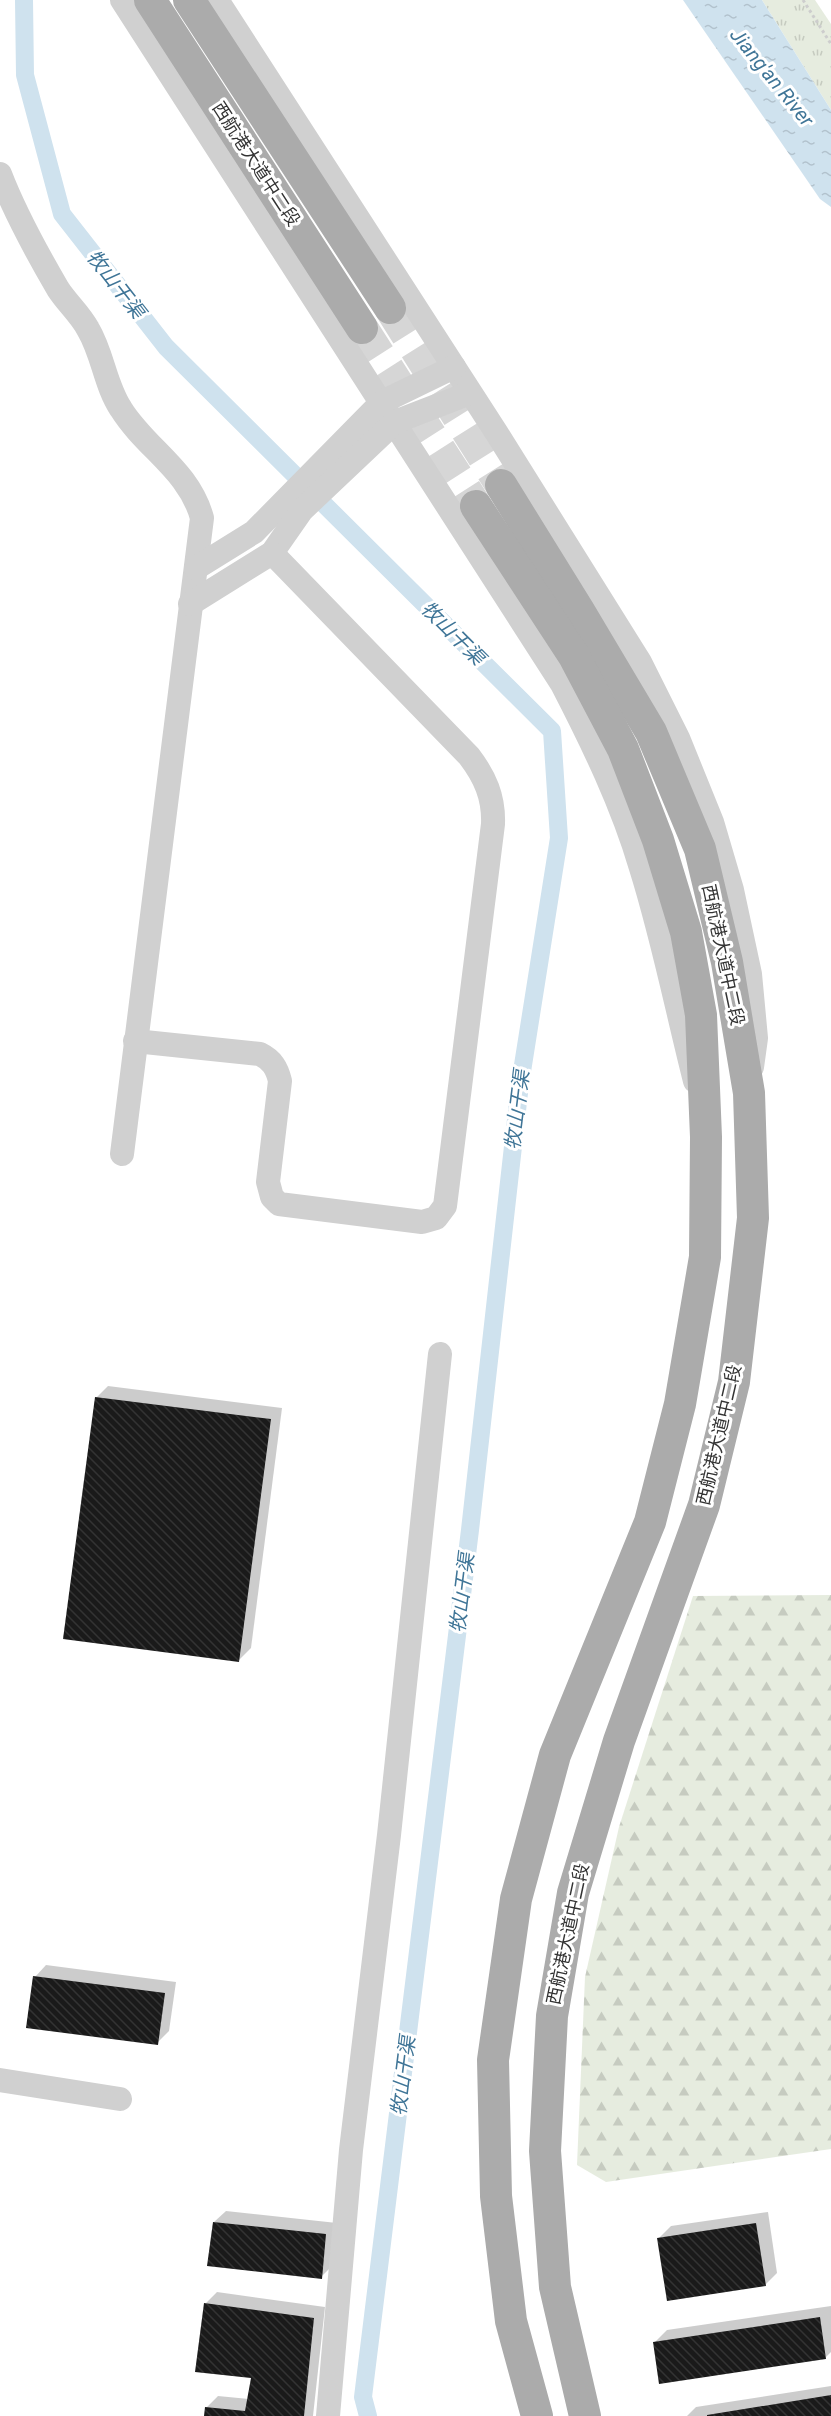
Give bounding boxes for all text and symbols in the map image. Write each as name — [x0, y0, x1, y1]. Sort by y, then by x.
water label: Jiang'an River — [725, 23, 820, 132]
street label: 西航港大道中二段 — [208, 98, 304, 230]
water label: 牧山干渠 — [82, 245, 152, 325]
water label: 牧山干渠 — [416, 596, 492, 672]
street label: 西航港大道中二段 — [698, 882, 749, 1028]
water label: 牧山干渠 — [500, 1066, 534, 1151]
street label: 西航港大道中二段 — [692, 1362, 745, 1507]
water label: 牧山干渠 — [445, 1549, 479, 1634]
street label: 西航港大道中二段 — [542, 1861, 593, 2007]
water label: 牧山干渠 — [386, 2032, 420, 2117]

